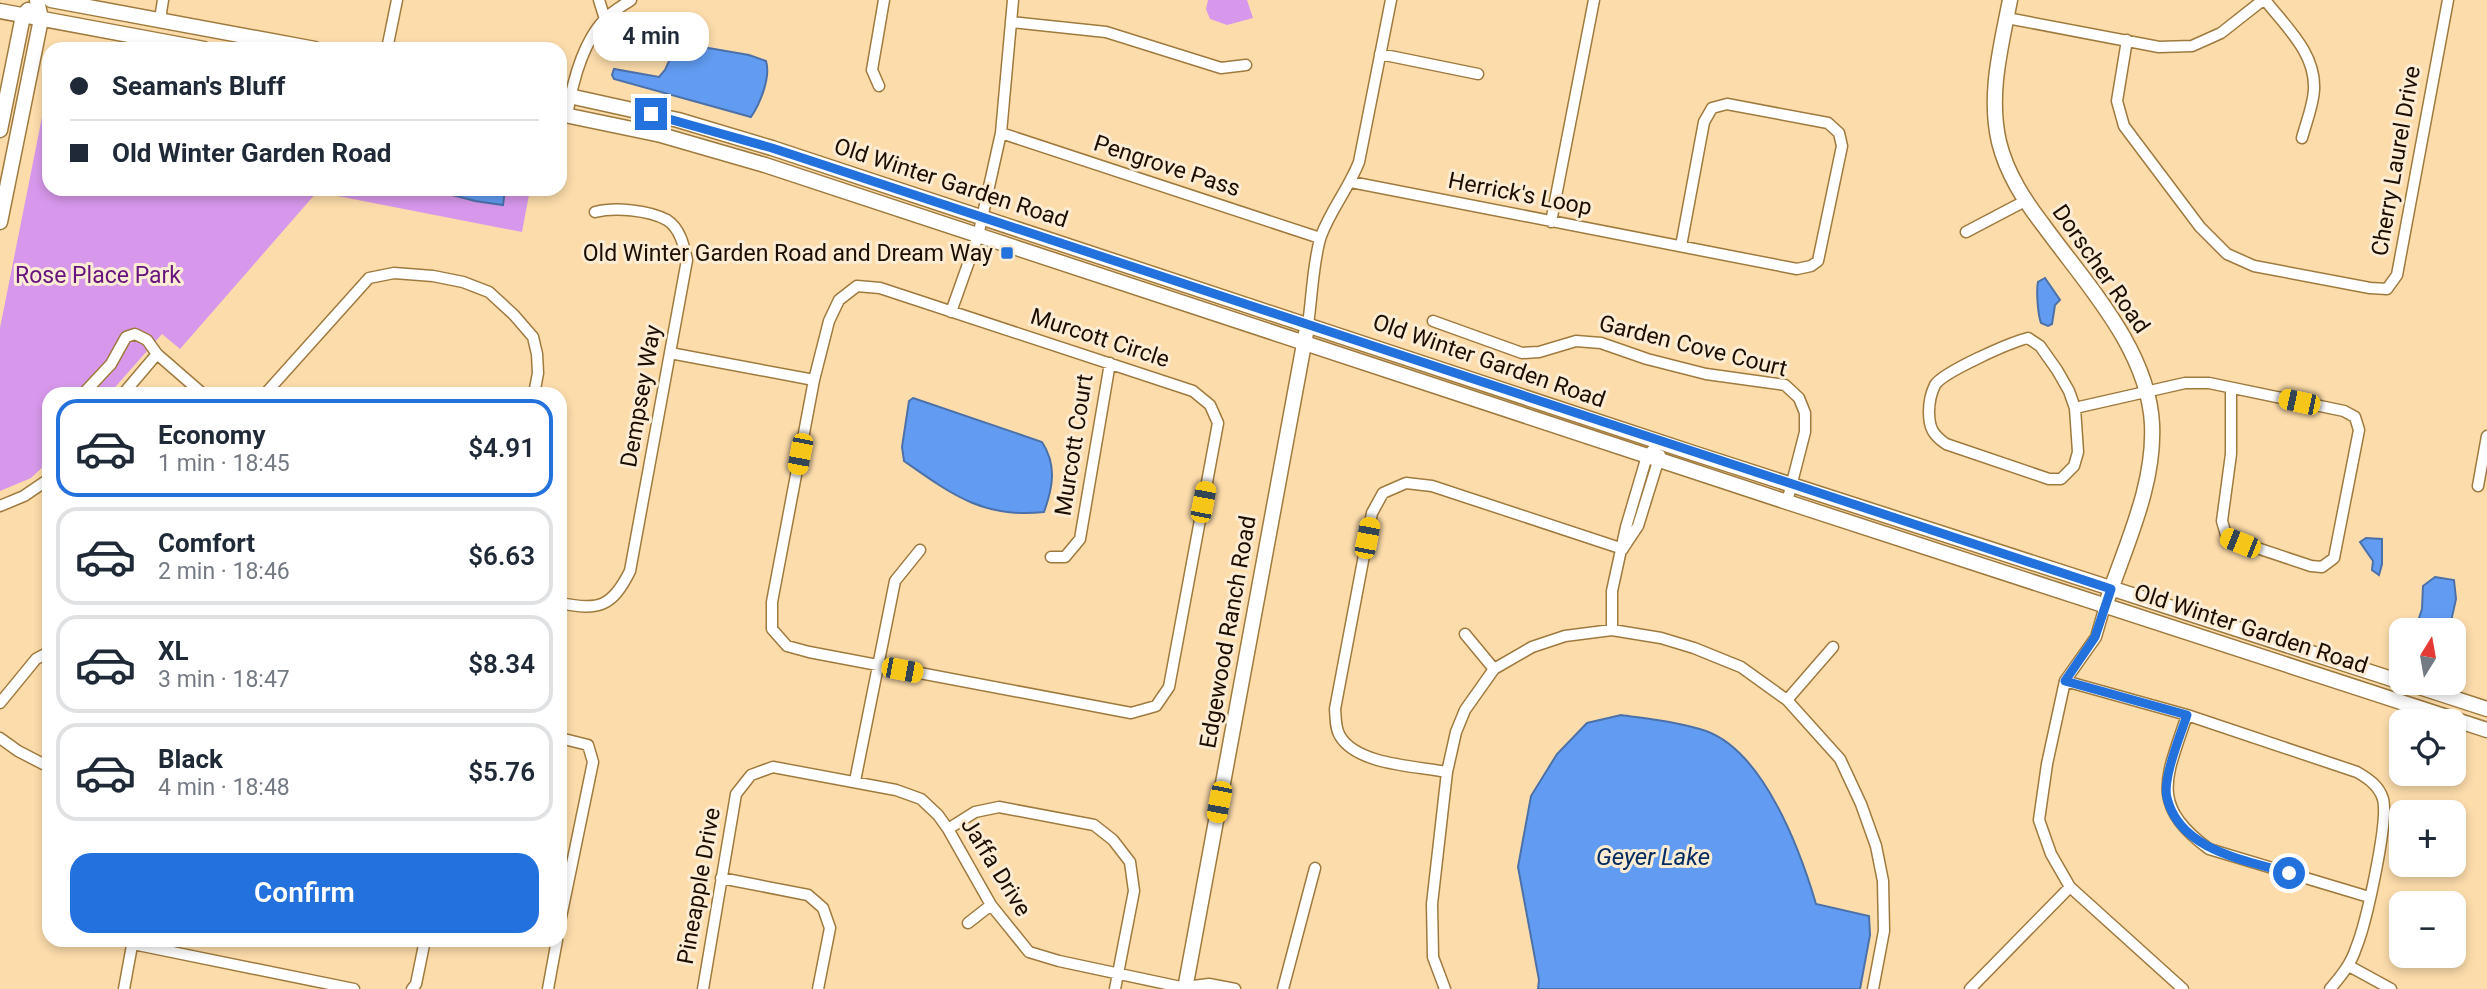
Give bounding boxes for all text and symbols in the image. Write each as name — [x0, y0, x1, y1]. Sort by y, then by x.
callout: 4 min — [593, 12, 709, 61]
text: 4 min — [622, 23, 680, 50]
street label: Cherry Laurel Drive — [2366, 64, 2426, 258]
text: Seaman's Bluff — [112, 71, 285, 101]
route end — [635, 98, 667, 130]
street label: Pengrove Pass — [1090, 130, 1244, 202]
street label: Old Winter Garden Road — [831, 132, 1071, 234]
text: Old Winter Garden Road — [112, 138, 391, 168]
street label: Herrick's Loop — [1446, 167, 1594, 221]
street label: Dorscher Road — [2047, 199, 2155, 339]
place label: Old Winter Garden Road and Dream Way — [583, 240, 993, 267]
marker: Old Winter Garden Road and Dream Way — [999, 245, 1015, 261]
park label: Rose Place Park — [15, 262, 181, 289]
street label: Murcott Circle — [1027, 303, 1173, 373]
street label: Old Winter Garden Road — [1369, 308, 1609, 414]
street label: Garden Cove Court — [1596, 310, 1790, 382]
street label: Dempsey Way — [615, 323, 667, 469]
street label: Murcott Court — [1049, 372, 1099, 518]
car — [2277, 387, 2322, 417]
icon: car — [74, 417, 137, 480]
text: Economy — [158, 420, 265, 450]
car — [786, 431, 815, 477]
text: $4.91 — [468, 433, 535, 463]
text: 1 min · 18:45 — [158, 450, 290, 477]
car — [1189, 479, 1218, 525]
street label: Edgewood Ranch Road — [1194, 514, 1262, 750]
car — [1353, 515, 1382, 561]
icon: car — [74, 525, 137, 588]
car — [2217, 525, 2264, 561]
text: Comfort — [158, 528, 255, 558]
text: $6.63 — [468, 541, 535, 571]
text: 2 min · 18:46 — [158, 558, 290, 585]
street label: Old Winter Garden Road — [2131, 578, 2371, 680]
north arrow — [2389, 618, 2466, 695]
map controls — [2389, 618, 2466, 968]
icon: car — [74, 633, 137, 696]
text: XL — [158, 636, 189, 666]
text: $8.34 — [468, 649, 535, 679]
car — [880, 656, 925, 684]
text: 3 min · 18:47 — [158, 666, 290, 693]
button: locate — [2389, 709, 2466, 786]
icon: car — [74, 741, 137, 804]
text: Black — [158, 744, 223, 774]
text: $5.76 — [468, 757, 535, 787]
text: 4 min · 18:48 — [158, 774, 290, 801]
car — [1205, 779, 1234, 825]
button: + — [2389, 800, 2466, 877]
street label: Pineapple Drive — [672, 806, 726, 966]
street label: Jaffa Drive — [955, 813, 1037, 921]
water label: Geyer Lake — [1596, 843, 1710, 871]
button: Confirm — [70, 853, 539, 933]
route start — [2273, 857, 2305, 889]
button: − — [2389, 891, 2466, 968]

